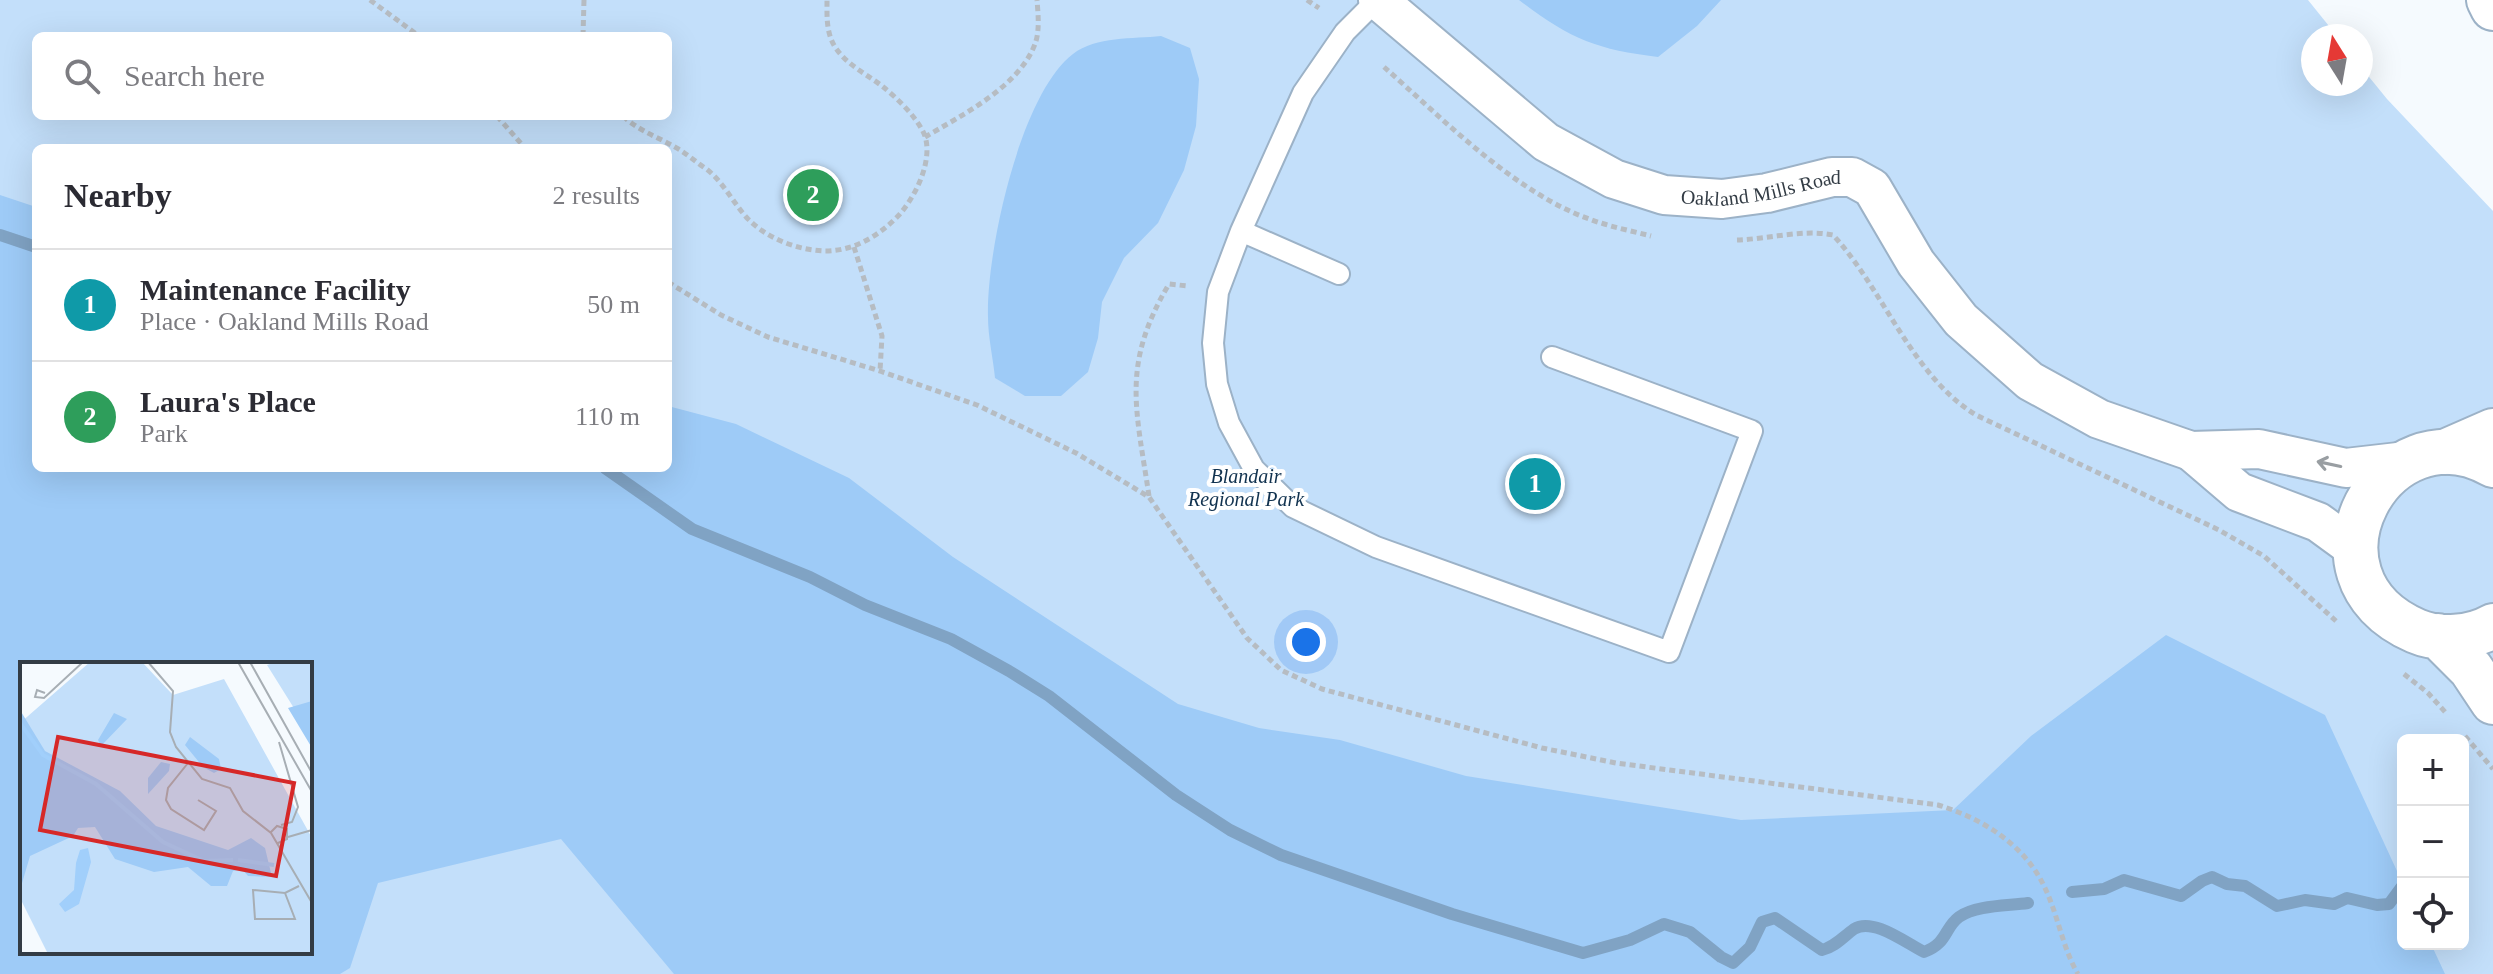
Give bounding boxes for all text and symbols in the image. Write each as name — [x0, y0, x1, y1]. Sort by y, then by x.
north arrow — [2301, 24, 2373, 96]
search box — [32, 32, 672, 120]
icon: search — [60, 54, 104, 98]
text: Search here — [124, 59, 265, 92]
pin: 2 — [787, 165, 839, 225]
street label: Oakland Mills Road — [1680, 166, 1841, 210]
text: Nearby — [64, 177, 172, 214]
text: 2 results — [553, 181, 640, 210]
text: Maintenance Facility — [140, 273, 411, 306]
text: 1 — [84, 290, 97, 319]
text: 50 m — [587, 290, 640, 319]
text: Place · Oakland Mills Road — [140, 307, 429, 336]
text: Laura's Place — [140, 385, 316, 418]
text: 2 — [84, 402, 97, 431]
text: 110 m — [575, 402, 640, 431]
text: Park — [140, 419, 188, 448]
pin: 1 — [1509, 454, 1561, 514]
one-way arrow — [2317, 456, 2343, 471]
park label: Blandair Regional Park — [1187, 465, 1305, 511]
your location — [1286, 622, 1326, 662]
inset map — [20, 662, 312, 954]
map controls — [2397, 734, 2469, 950]
button: + — [2397, 734, 2469, 806]
button: − — [2397, 806, 2469, 878]
button: locate — [2397, 878, 2469, 950]

